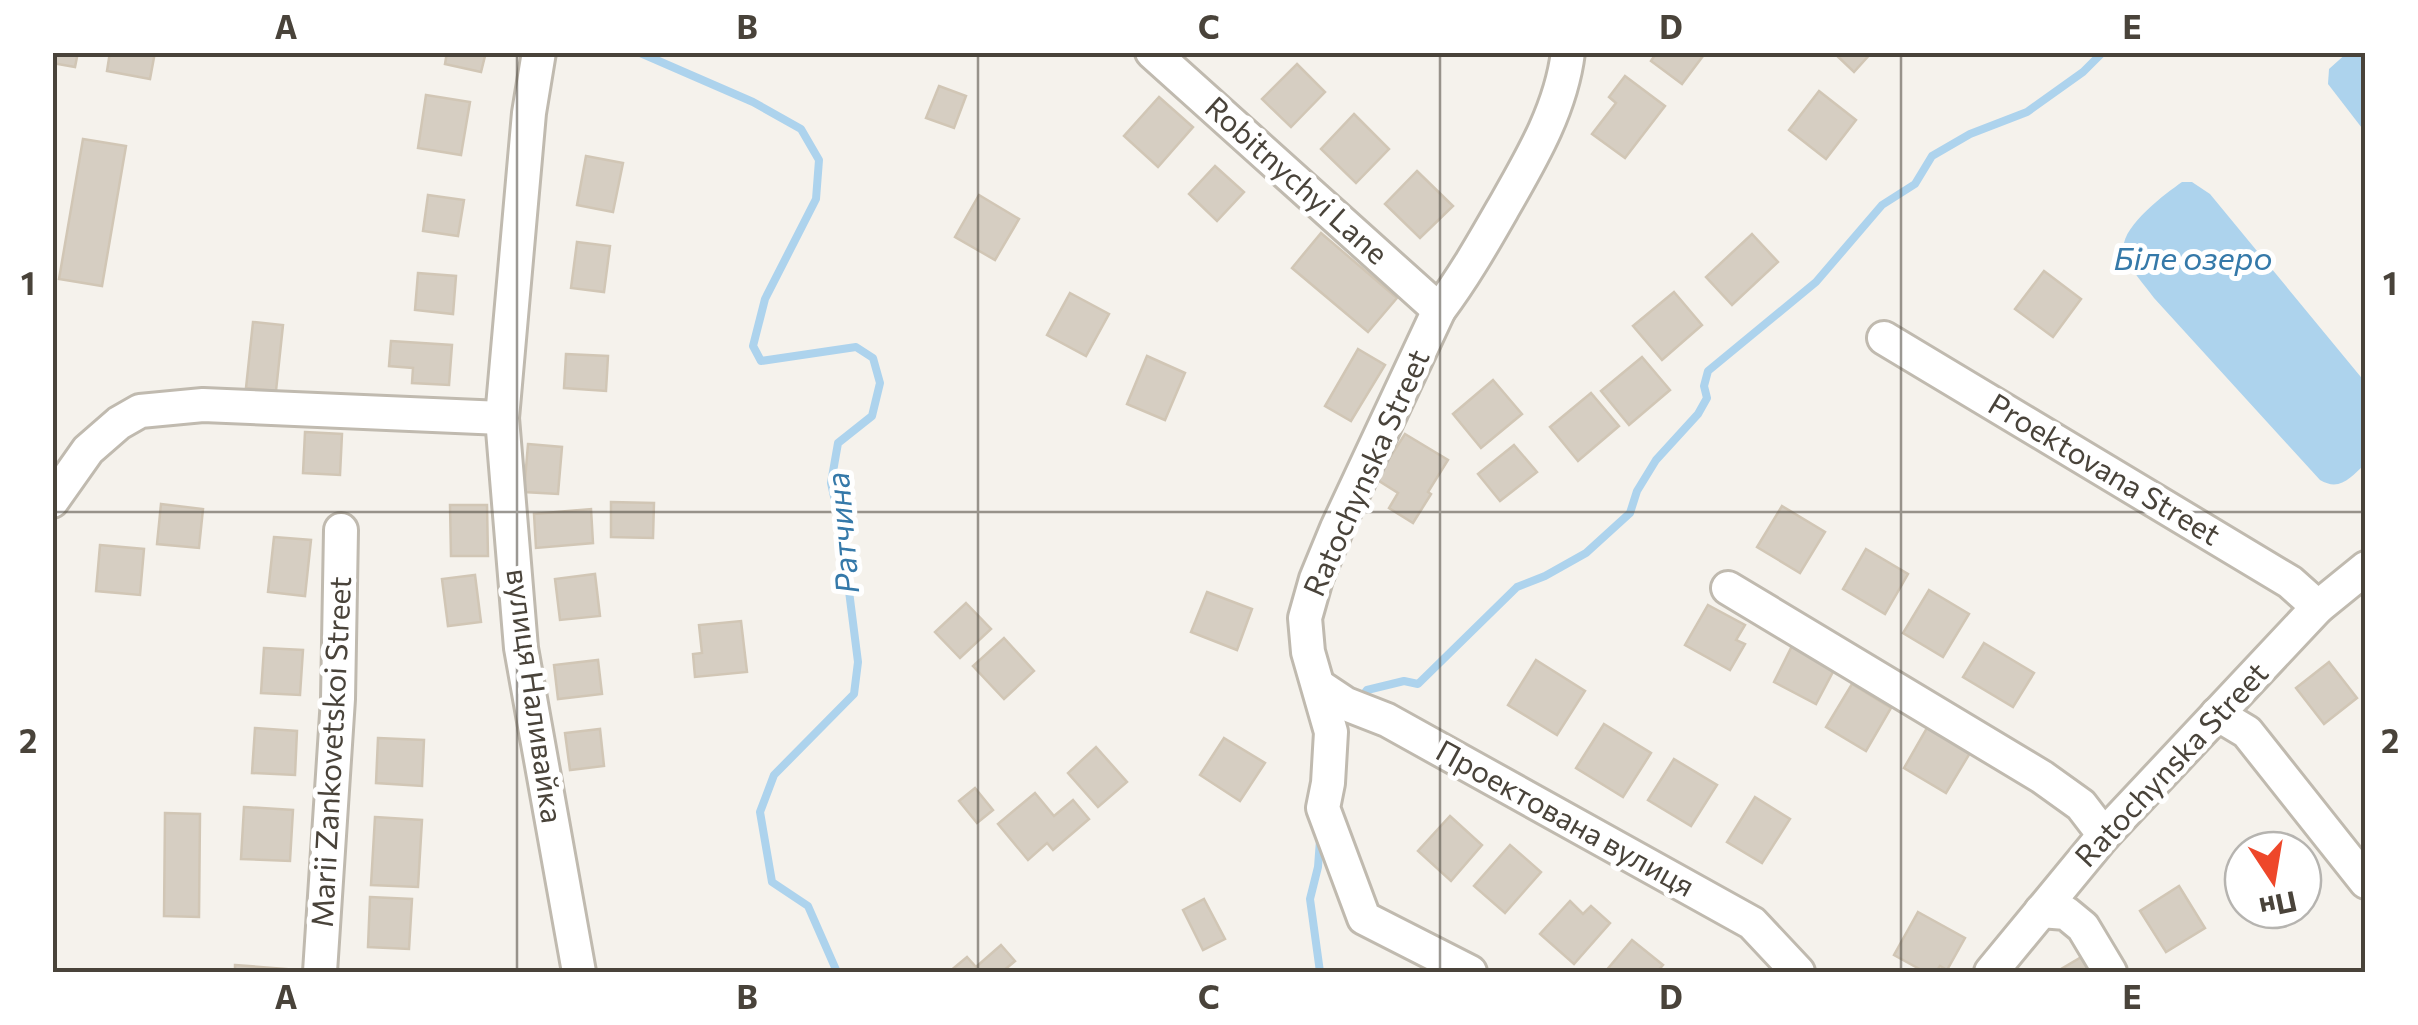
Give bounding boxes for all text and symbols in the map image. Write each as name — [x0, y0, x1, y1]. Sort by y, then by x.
text: A — [275, 6, 298, 46]
text: B — [736, 6, 758, 46]
text: C — [1198, 6, 1220, 46]
text: D — [1659, 6, 1683, 46]
text: E — [2122, 6, 2142, 46]
street label: Robitnychyi Lane — [1199, 87, 1397, 271]
water label: Біле озеро — [2113, 237, 2273, 277]
text: 1 — [21, 262, 35, 302]
text: 1 — [2383, 262, 2397, 302]
street label: Ratochynska Street — [1294, 343, 1436, 601]
street label: Proektovana Street — [1983, 384, 2228, 552]
water label: Ратчина — [816, 471, 866, 596]
street label: вулиця Наливайка — [500, 566, 573, 825]
street label: Marii Zankovetskoi Street — [302, 575, 357, 928]
street label: Ratochynska Street — [2066, 653, 2274, 873]
text: 2 — [19, 720, 37, 760]
text: 2 — [2381, 720, 2399, 760]
street label: Проектована вулиця — [1431, 730, 1702, 903]
north arrow — [2223, 830, 2323, 930]
text: Пн — [2257, 885, 2300, 926]
text: A — [275, 976, 298, 1016]
text: B — [736, 976, 758, 1016]
text: C — [1198, 976, 1220, 1016]
text: D — [1659, 976, 1683, 1016]
text: E — [2122, 976, 2142, 1016]

